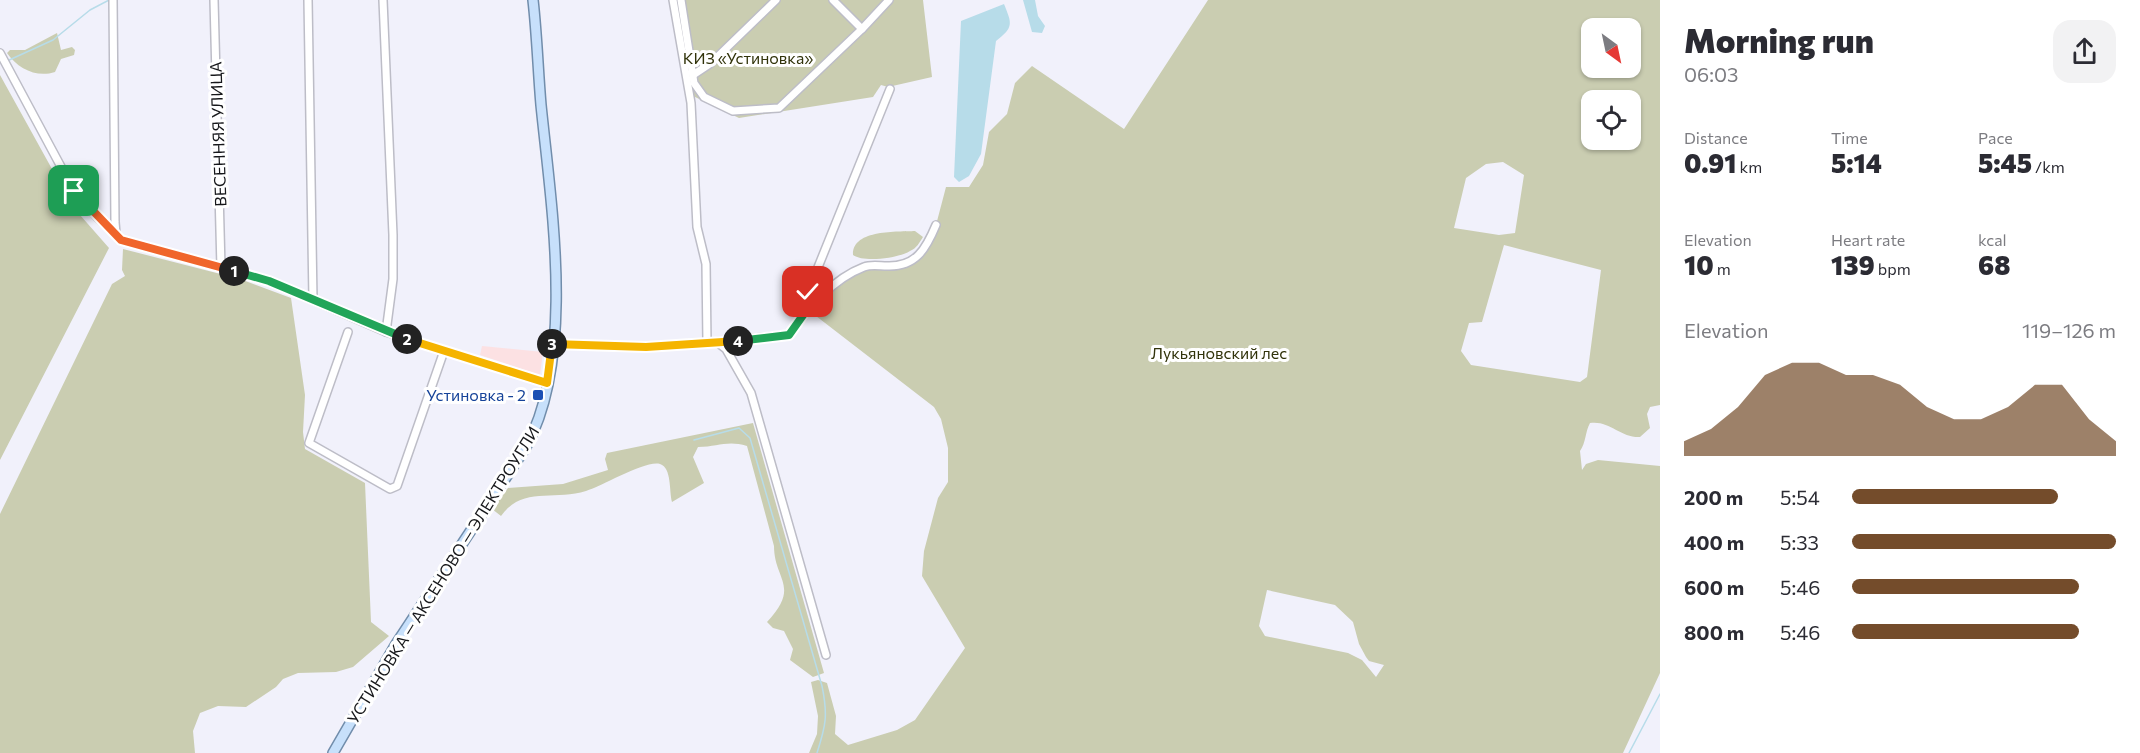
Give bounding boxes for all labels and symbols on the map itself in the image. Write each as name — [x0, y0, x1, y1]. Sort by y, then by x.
north arrow — [1581, 18, 1641, 78]
park label: КИЗ «Устиновка» — [683, 48, 813, 67]
street label: ВЕСЕННЯЯ УЛИЦА — [205, 61, 230, 207]
pin — [48, 165, 99, 216]
pin: 1 — [219, 256, 249, 286]
pin — [782, 266, 833, 317]
pin: 2 — [392, 324, 422, 354]
pin: 4 — [723, 326, 753, 356]
pin: 3 — [537, 329, 567, 359]
park label: Лукьяновский лес — [1151, 343, 1287, 362]
place label: Устиновка - 2 — [426, 385, 526, 404]
marker: Устиновка - 2 — [531, 388, 545, 402]
street label: УСТИНОВКА — АКСЕНОВО — ЭЛЕКТРОУГЛИ — [343, 423, 543, 727]

